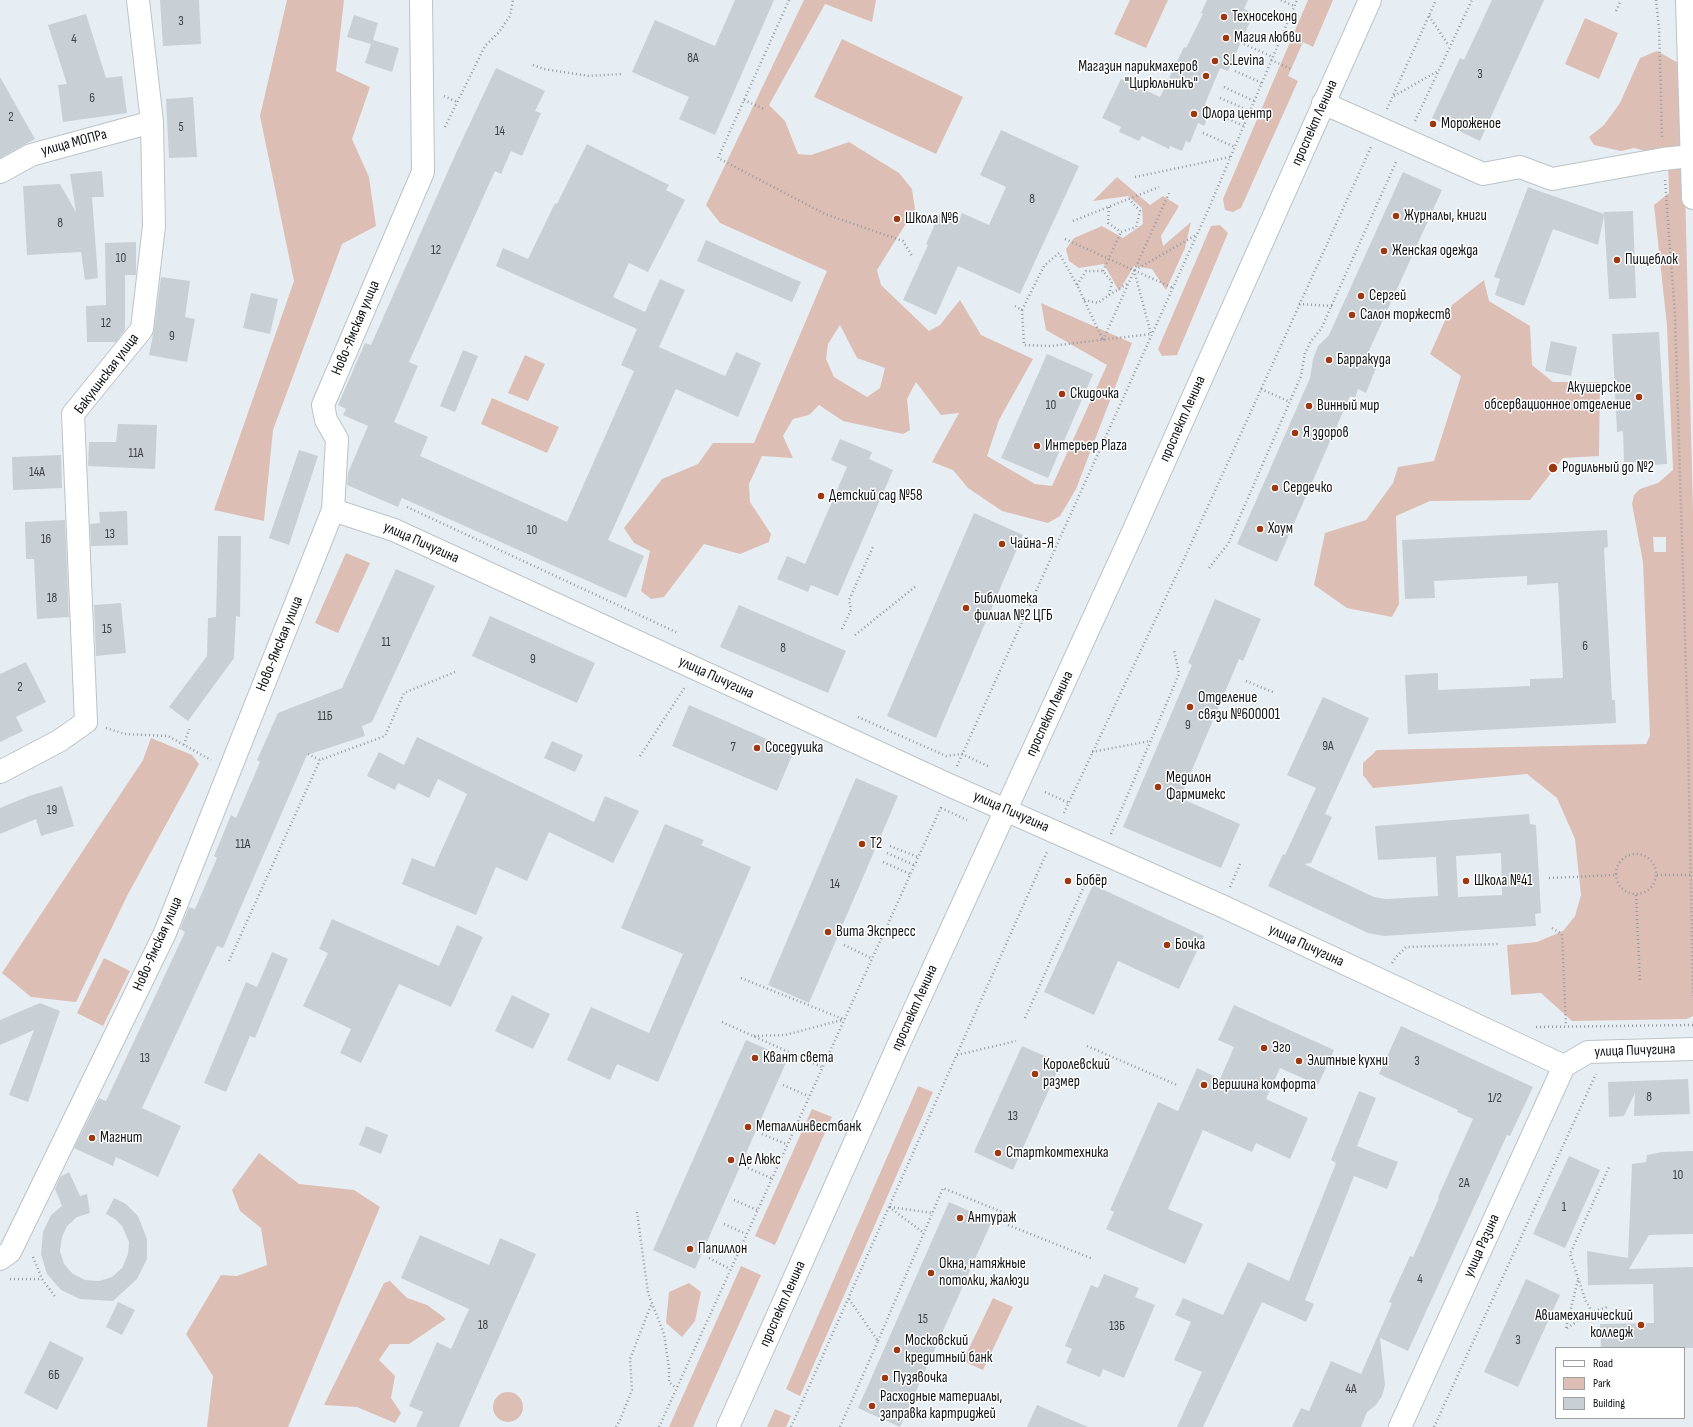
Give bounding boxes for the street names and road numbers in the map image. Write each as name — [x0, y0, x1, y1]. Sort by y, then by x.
street label: проспект Ленина — [1288, 77, 1342, 169]
street label: улица МОПРа — [39, 126, 109, 160]
street label: Ново-Ямская улица — [328, 278, 384, 378]
street label: Бакулинская улица — [71, 330, 143, 418]
street label: проспект Ленина — [1156, 373, 1210, 465]
street label: улица Пичугина — [380, 518, 462, 568]
street label: Ново-Ямская улица — [253, 594, 307, 694]
street label: улица Пичугина — [675, 653, 757, 703]
street label: проспект Ленина — [1022, 668, 1078, 760]
street label: улица Пичугина — [970, 787, 1052, 837]
street label: Ново-Ямская улица — [129, 894, 187, 994]
street label: улица Пичугина — [1265, 921, 1347, 971]
street label: проспект Ленина — [888, 962, 942, 1054]
street label: улица Пичугина — [1594, 1041, 1676, 1061]
street label: улица Разина — [1460, 1212, 1504, 1280]
street label: проспект Ленина — [756, 1258, 810, 1350]

